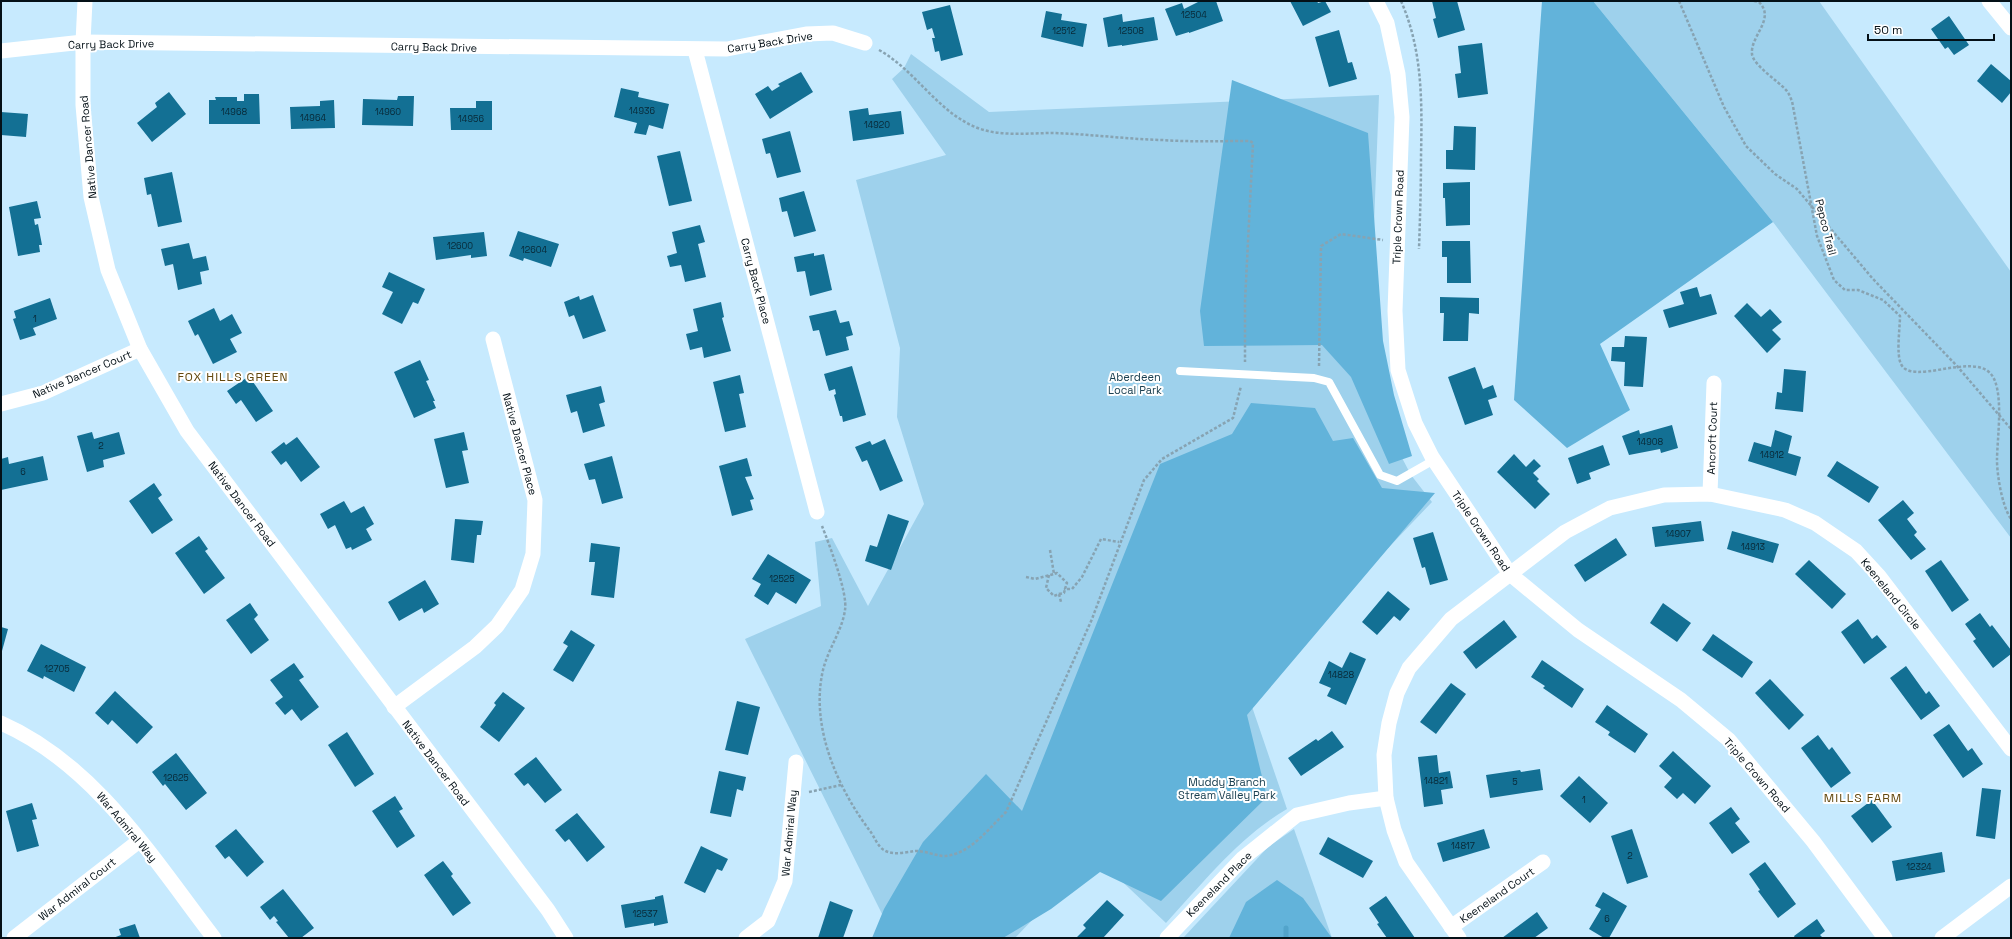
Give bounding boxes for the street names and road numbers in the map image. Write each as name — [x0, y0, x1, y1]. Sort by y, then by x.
street label: Carry Back Drive — [726, 28, 814, 56]
street label: Carry Back Drive — [68, 36, 154, 52]
street label: Carry Back Drive — [391, 39, 477, 55]
street label: Native Dancer Road — [77, 95, 99, 199]
street label: Triple Crown Road — [1389, 169, 1407, 265]
street label: Pepco Trail — [1812, 198, 1840, 256]
street label: Carry Back Place — [738, 236, 774, 326]
street label: Native Dancer Court — [30, 347, 134, 401]
street label: Native Dancer Place — [500, 391, 540, 497]
street label: Ancroft Court — [1704, 401, 1720, 475]
street label: Native Dancer Road — [205, 458, 279, 550]
street label: Triple Crown Road — [1449, 488, 1513, 574]
street label: Keeneland Circle — [1858, 555, 1924, 633]
street label: Native Dancer Road — [399, 717, 473, 809]
street label: Triple Crown Road — [1721, 735, 1793, 815]
street label: War Admiral Way — [94, 789, 160, 865]
street label: War Admiral Way — [778, 789, 800, 877]
street label: Keeneland Place — [1183, 848, 1255, 920]
street label: War Admiral Court — [35, 854, 119, 924]
street label: Keeneland Court — [1457, 864, 1537, 926]

